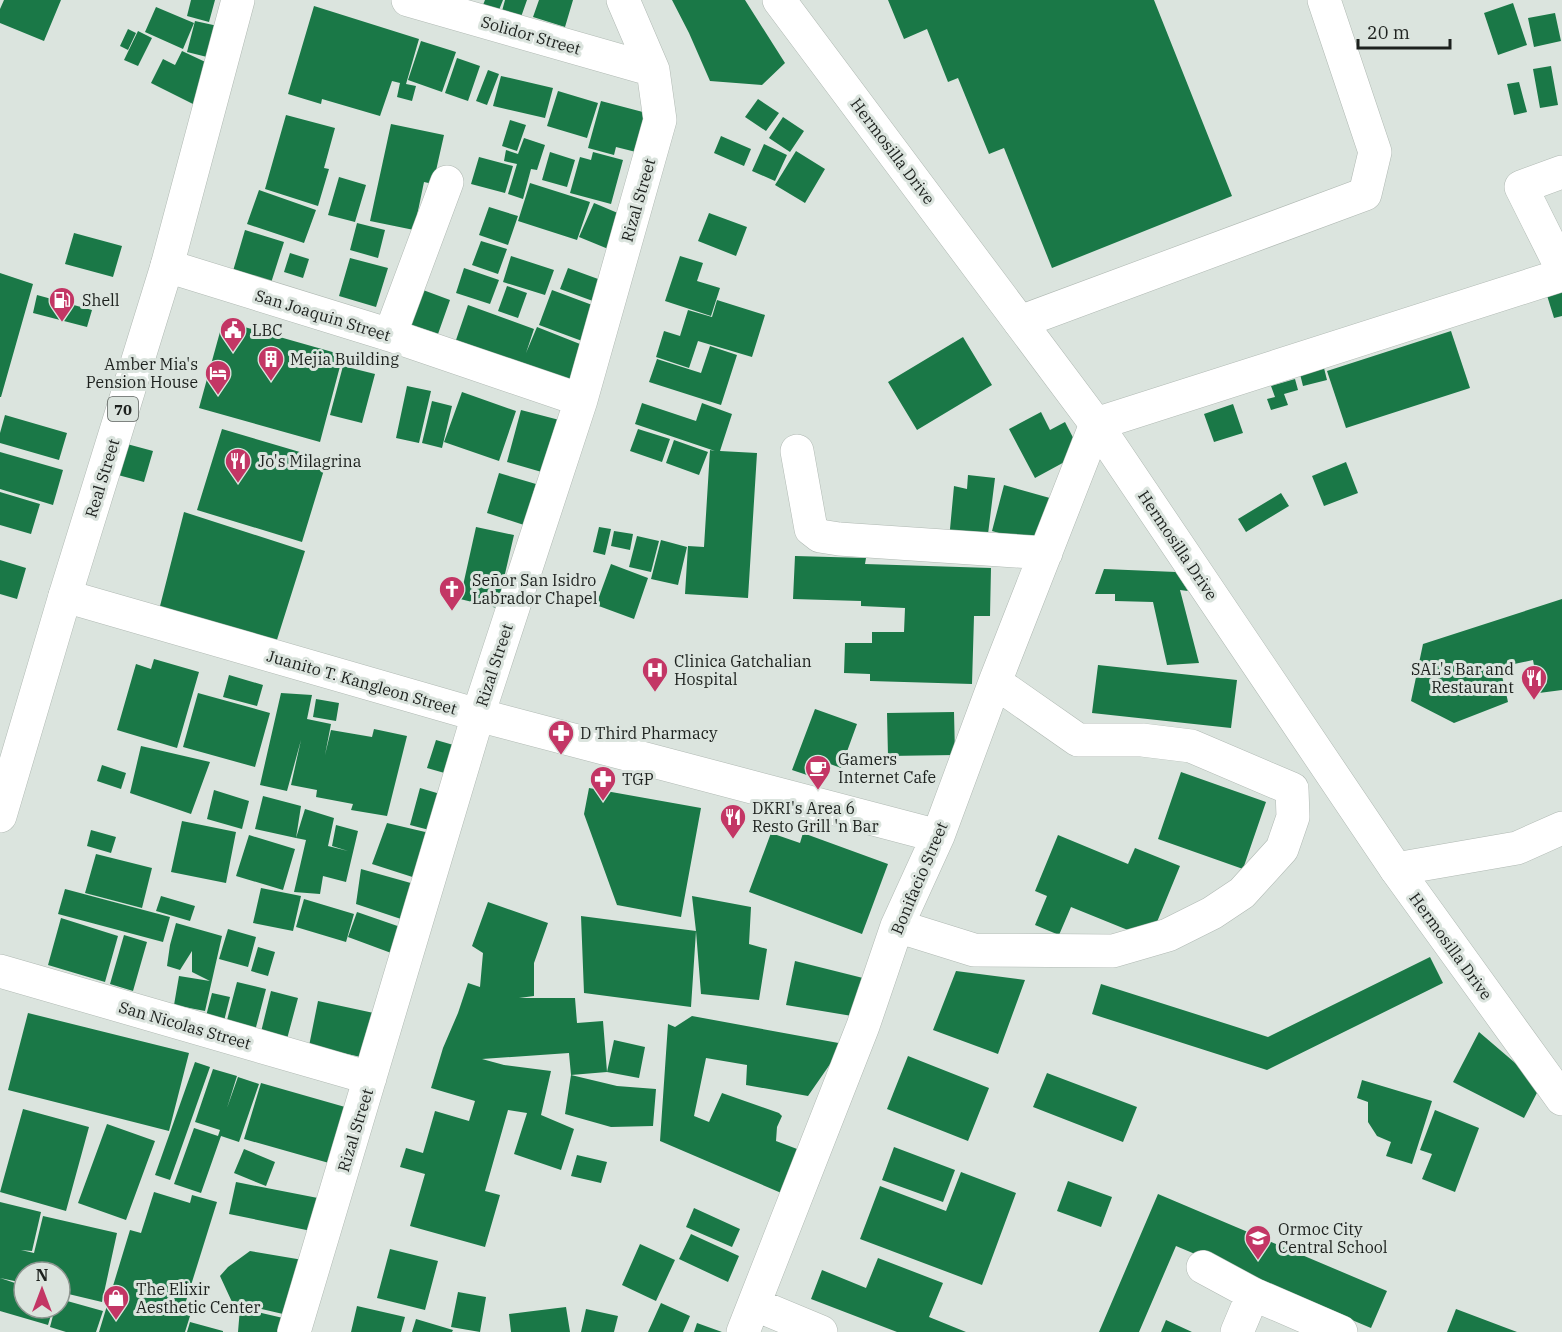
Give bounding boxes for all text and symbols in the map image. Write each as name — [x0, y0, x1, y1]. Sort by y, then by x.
street label: Solidor Street — [479, 11, 583, 59]
scale bar — [1358, 12, 1450, 50]
text: 20 m — [1367, 21, 1410, 44]
street label: Hermosilla Drive — [847, 94, 939, 208]
street label: Rizal Street — [617, 156, 660, 244]
fuel station icon: Shell — [47, 285, 77, 323]
street label: San Joaquin Street — [253, 285, 393, 345]
place label: Shell — [82, 290, 120, 310]
public building icon: LBC — [218, 315, 248, 353]
place label: LBC — [252, 320, 283, 340]
building icon: Mejia Building — [256, 344, 286, 382]
place label: Mejia Building — [290, 349, 399, 369]
place label: Amber Mia's Pension House — [86, 354, 198, 392]
hotel icon: Amber Mia's Pension House — [203, 358, 233, 396]
road number: 70 — [108, 397, 138, 421]
street label: Real Street — [81, 436, 124, 520]
restaurant icon: Jo's Milagrina — [223, 446, 253, 484]
place label: Jo's Milagrina — [258, 451, 362, 471]
street label: Hermosilla Drive — [1134, 486, 1222, 604]
place label: Señor San Isidro Labrador Chapel — [472, 570, 598, 608]
church icon: Señor San Isidro Labrador Chapel — [437, 574, 467, 612]
street label: Rizal Street — [471, 621, 517, 709]
street label: Juanito T. Kangleon Street — [265, 645, 460, 719]
place label: Clinica Gatchalian Hospital — [674, 651, 812, 689]
hospital icon: Clinica Gatchalian Hospital — [640, 655, 670, 693]
place label: SAL's Bar and Restaurant — [1411, 659, 1514, 697]
restaurant icon: SAL's Bar and Restaurant — [1519, 663, 1549, 701]
pharmacy icon: D Third Pharmacy — [546, 718, 576, 756]
place label: D Third Pharmacy — [580, 723, 718, 743]
place label: Gamers Internet Cafe — [838, 749, 936, 787]
cafe icon: Gamers Internet Cafe — [803, 753, 833, 791]
pharmacy icon: TGP — [588, 764, 618, 802]
place label: TGP — [622, 769, 654, 789]
place label: DKRI's Area 6 Resto Grill 'n Bar — [752, 798, 878, 836]
restaurant icon: DKRI's Area 6 Resto Grill 'n Bar — [718, 802, 748, 840]
street label: Bonifacio Street — [886, 818, 952, 937]
street label: Hermosilla Drive — [1405, 888, 1497, 1004]
street label: San Nicolas Street — [117, 997, 254, 1054]
street label: Rizal Street — [333, 1086, 377, 1174]
place label: Ormoc City Central School — [1278, 1219, 1388, 1257]
school or university icon: Ormoc City Central School — [1243, 1223, 1273, 1261]
north arrow — [12, 1260, 72, 1320]
text: N — [36, 1265, 48, 1285]
place label: The Elixir Aesthetic Center — [136, 1279, 260, 1317]
shop icon: The Elixir Aesthetic Center — [101, 1283, 131, 1321]

